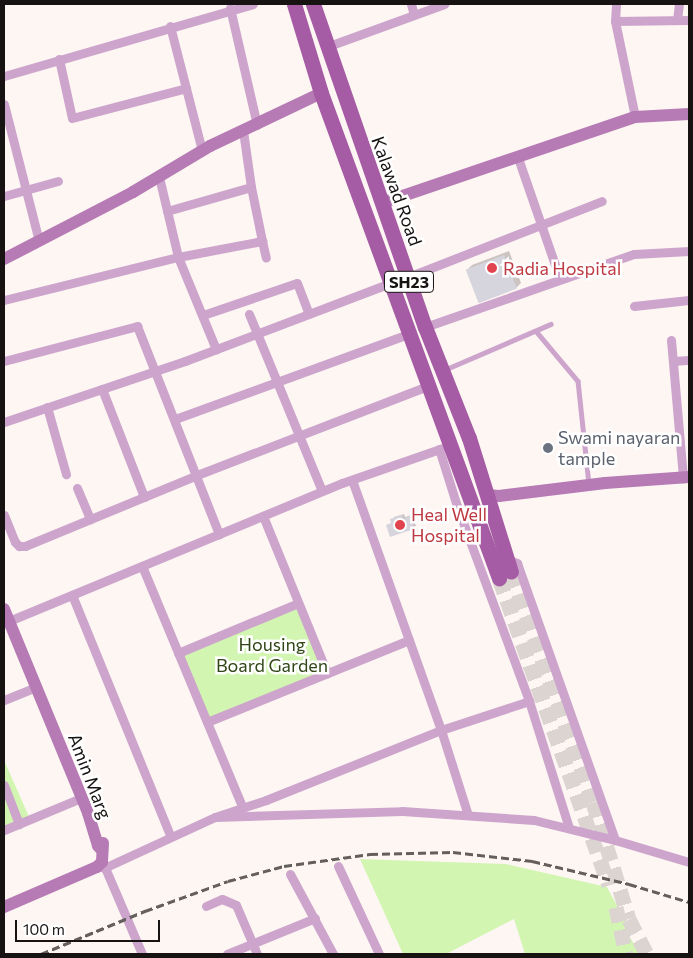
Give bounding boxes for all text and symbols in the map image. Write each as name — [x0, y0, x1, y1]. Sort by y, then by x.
street label: Kalawad Road — [367, 133, 427, 249]
place label: Radia Hospital — [503, 257, 621, 279]
marker: Radia Hospital — [485, 261, 499, 275]
road number: SH23 — [383, 268, 435, 296]
place label: Swami nayaran tample — [558, 427, 680, 469]
marker: Swami nayaran tample — [542, 442, 554, 454]
place label: Heal Well Hospital — [411, 504, 487, 546]
marker: Heal Well Hospital — [393, 518, 407, 532]
park label: Housing Board Garden — [216, 634, 328, 676]
street label: Amin Marg — [64, 730, 116, 822]
scale bar — [18, 910, 162, 942]
text: 100 m — [23, 920, 65, 938]

